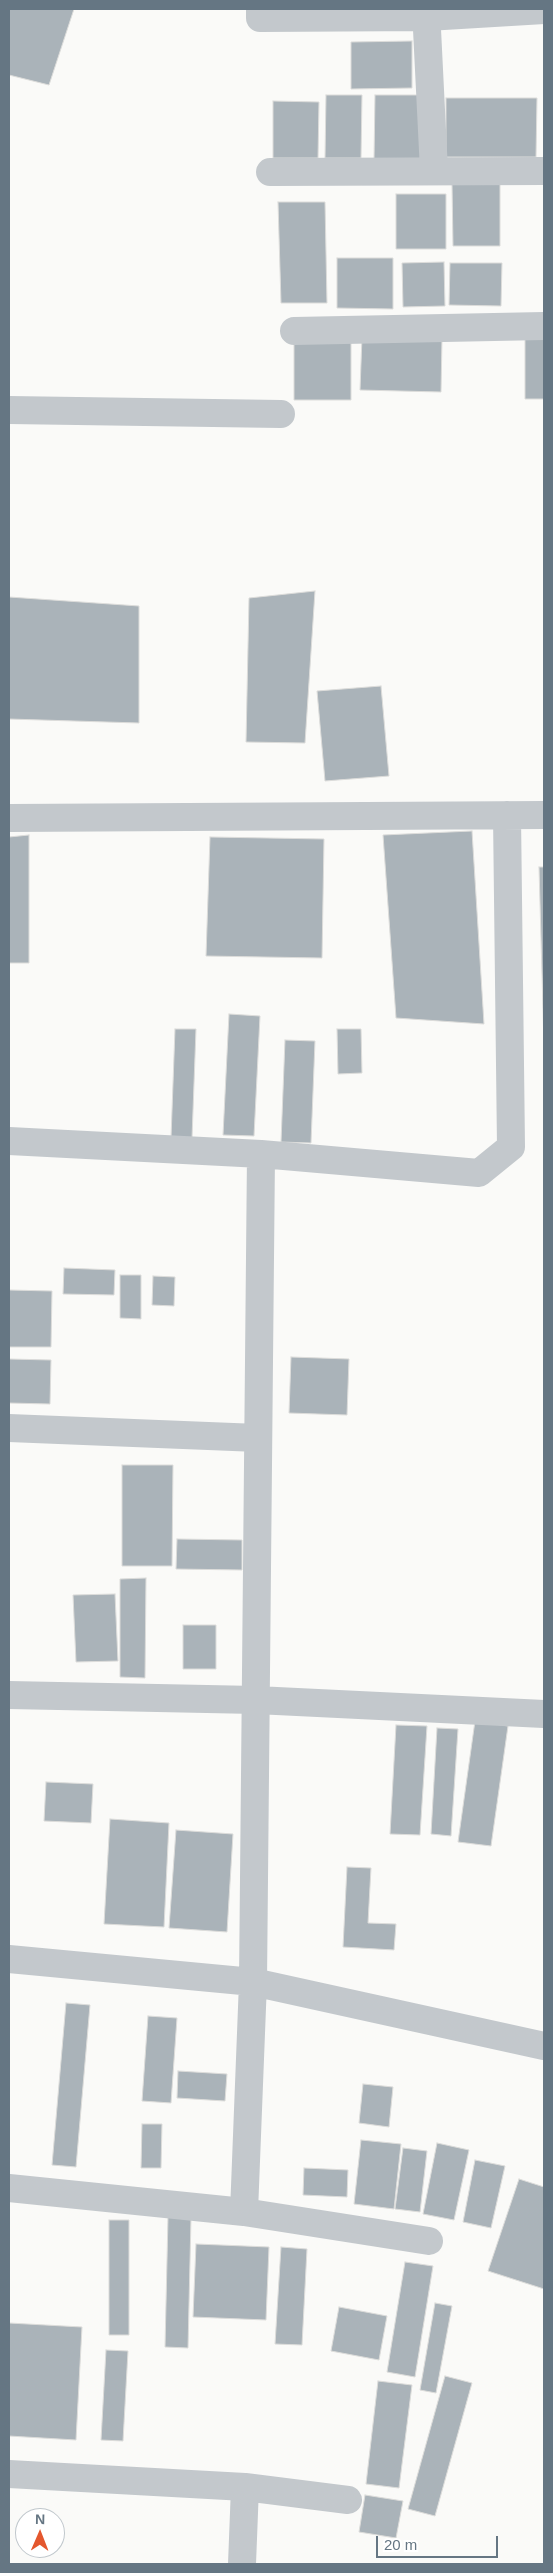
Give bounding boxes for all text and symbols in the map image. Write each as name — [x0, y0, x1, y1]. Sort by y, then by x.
north arrow — [15, 2508, 65, 2558]
text: N — [35, 2511, 45, 2527]
scale bar — [378, 2526, 500, 2558]
text: 20 m — [384, 2536, 417, 2553]

